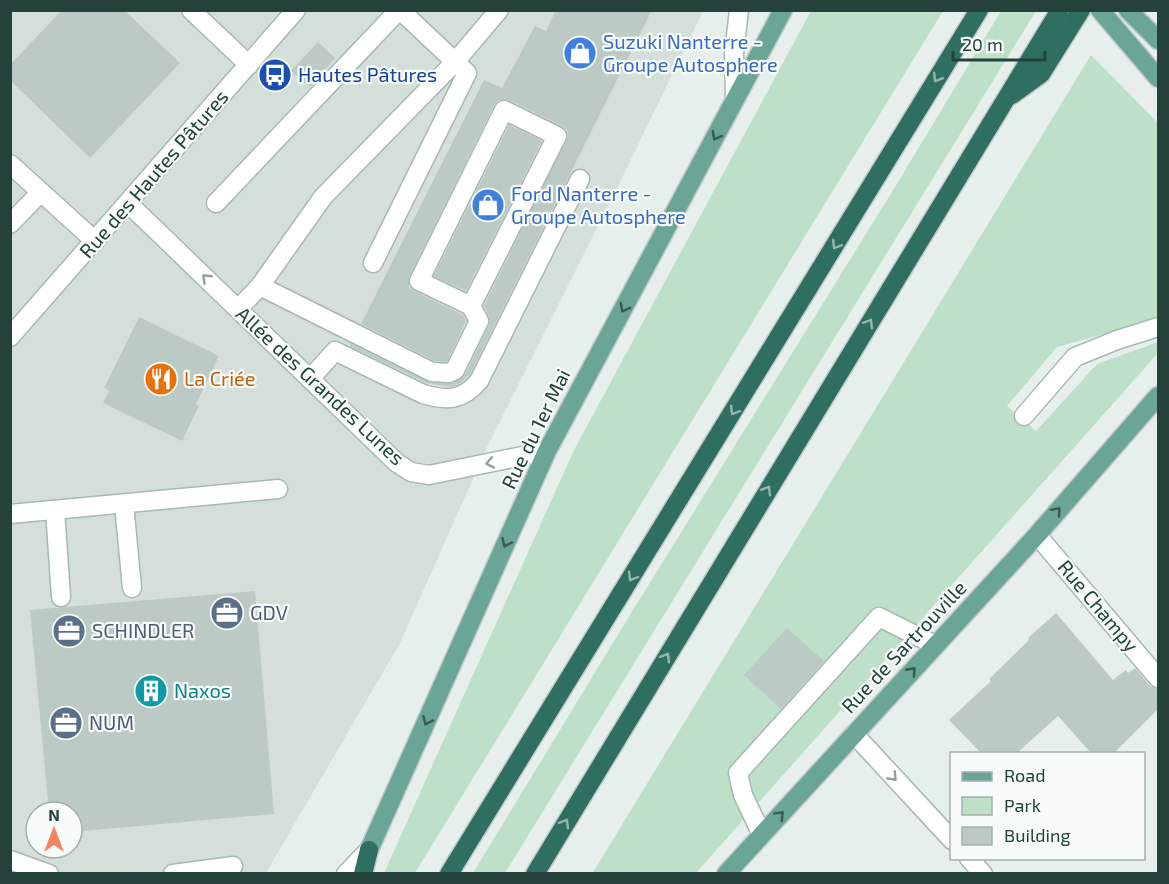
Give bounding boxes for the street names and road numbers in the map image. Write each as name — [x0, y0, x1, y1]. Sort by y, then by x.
street label: Rue des Hautes Pâtures — [74, 84, 233, 262]
street label: Allée des Grandes Lunes — [232, 301, 410, 470]
street label: Rue du 1er Mai — [496, 365, 574, 492]
street label: Rue Champy — [1053, 555, 1144, 657]
street label: Rue de Sartrouville — [836, 575, 971, 717]

